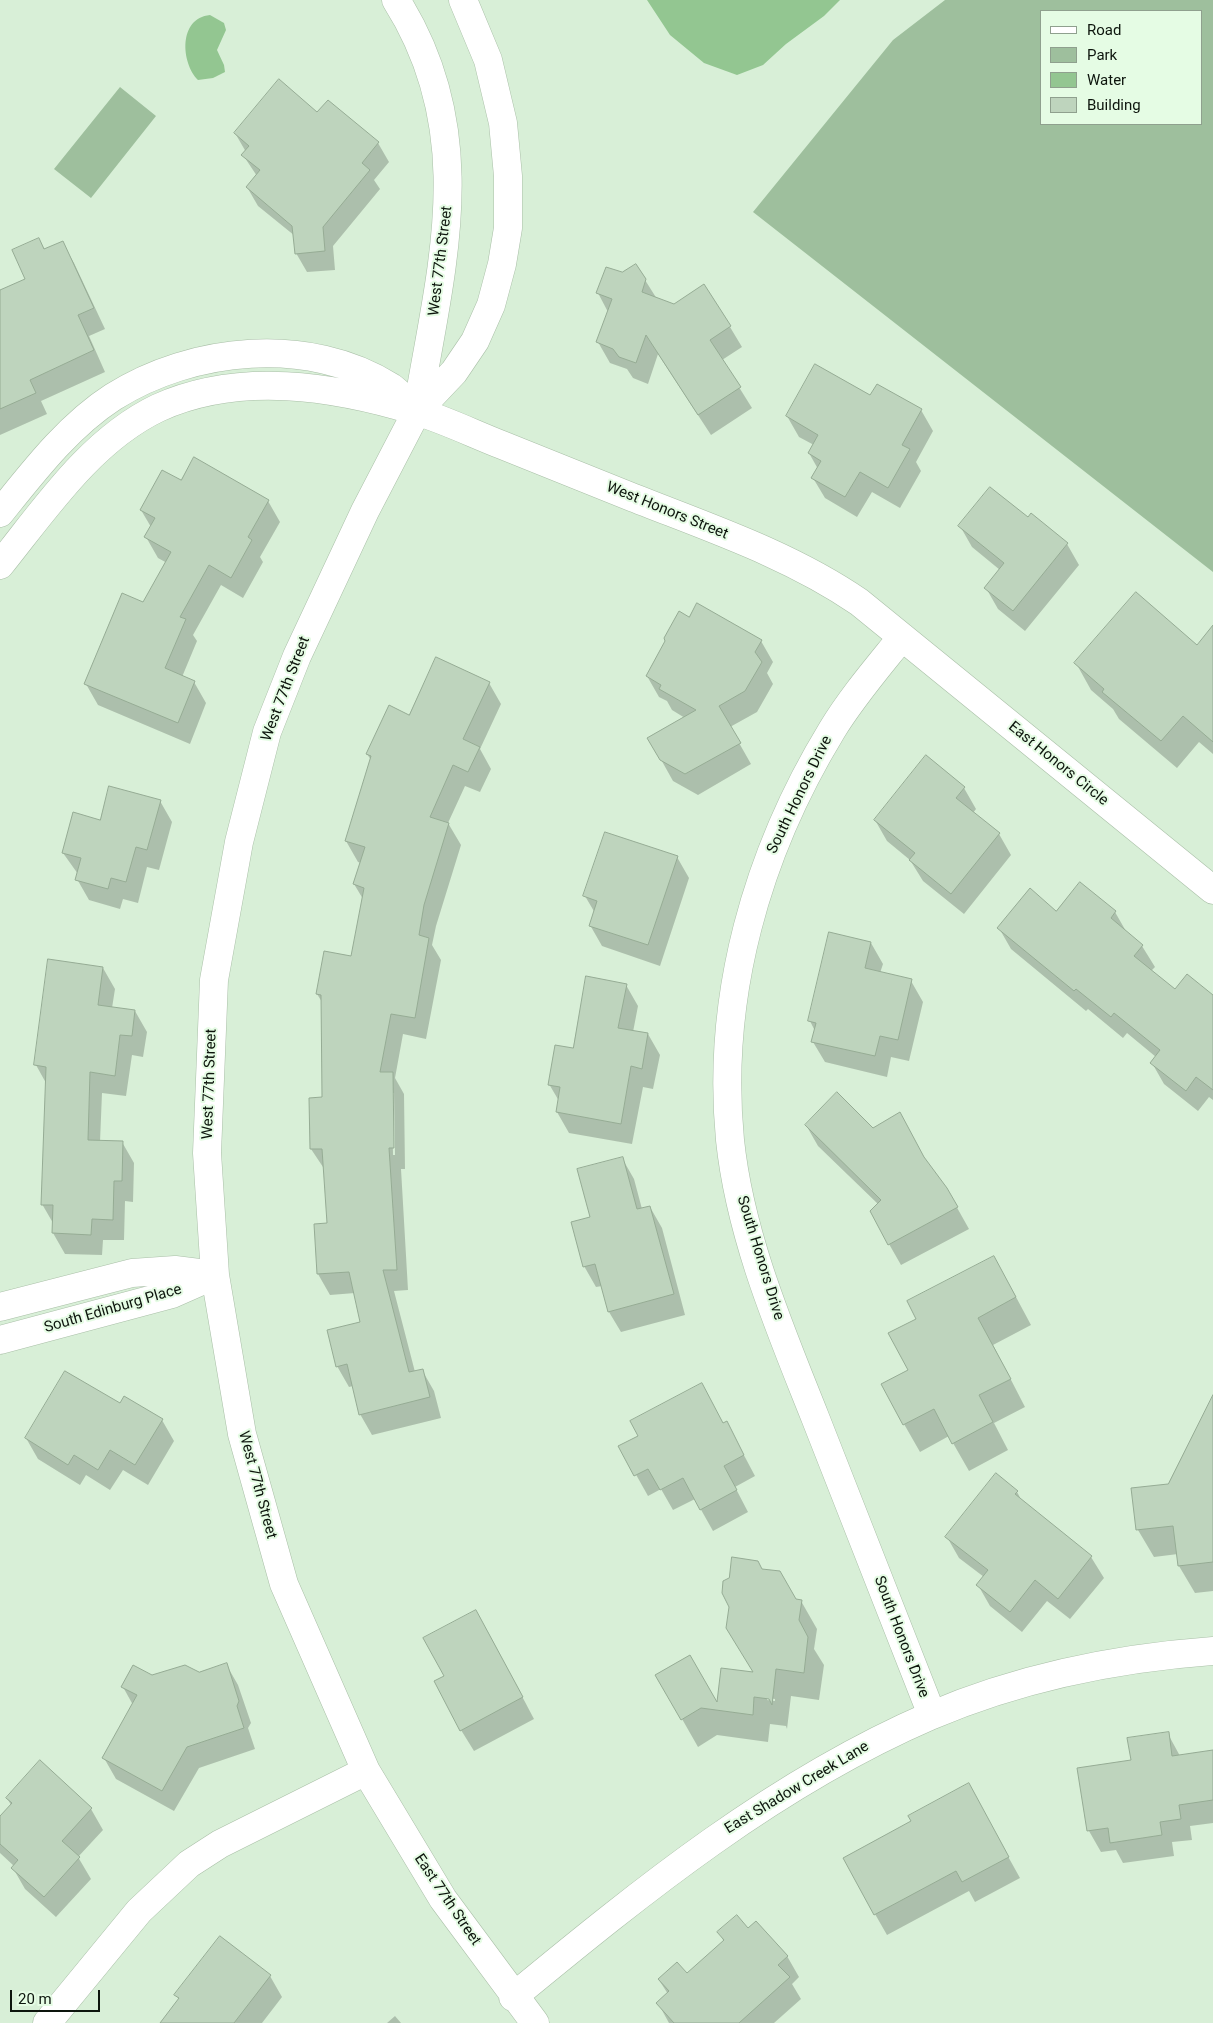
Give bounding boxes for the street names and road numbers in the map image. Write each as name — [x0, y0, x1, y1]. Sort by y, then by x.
street label: West 77th Street — [425, 205, 457, 317]
street label: West Honors Street — [604, 478, 730, 544]
street label: West 77th Street — [258, 634, 314, 744]
street label: East Honors Circle — [1004, 718, 1112, 810]
street label: South Honors Drive — [764, 733, 836, 857]
street label: West 77th Street — [199, 1028, 221, 1140]
street label: South Honors Drive — [733, 1194, 787, 1322]
street label: South Edinburg Place — [42, 1281, 184, 1337]
street label: West 77th Street — [234, 1429, 280, 1541]
street label: South Honors Drive — [869, 1574, 933, 1700]
street label: East Shadow Creek Lane — [722, 1738, 872, 1838]
street label: East 77th Street — [410, 1851, 484, 1949]

